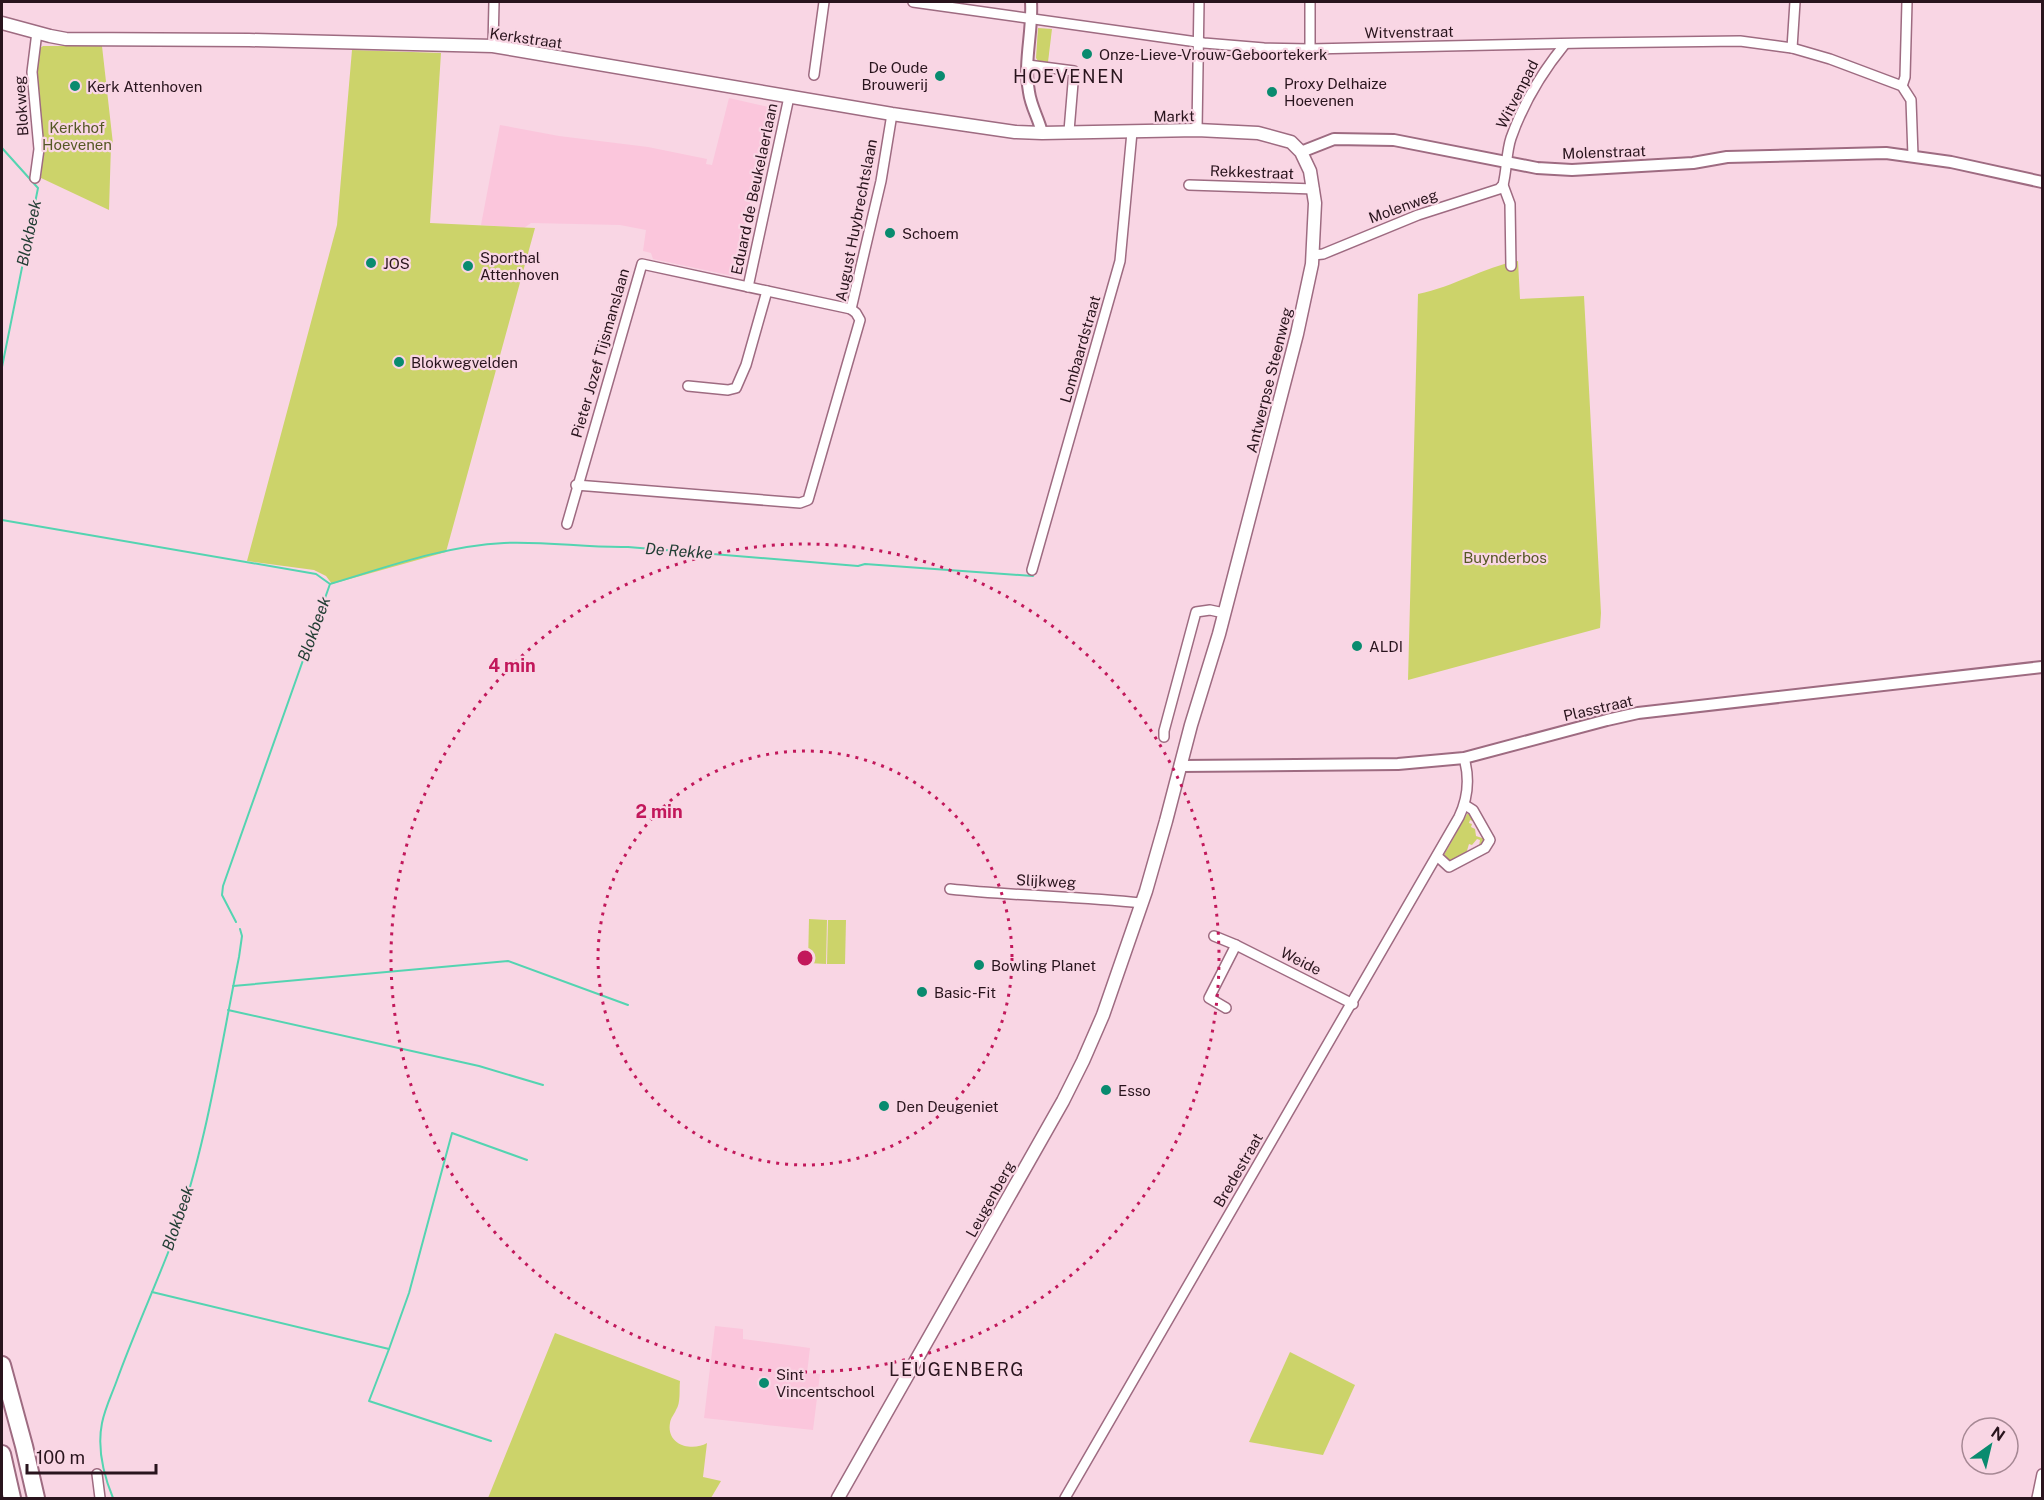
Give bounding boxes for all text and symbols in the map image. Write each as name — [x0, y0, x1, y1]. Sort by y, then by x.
street label: Witvenstraat — [1364, 23, 1454, 41]
street label: Kerkstraat — [489, 24, 564, 52]
place label: Onze-Lieve-Vrouw-Geboortekerk — [1099, 46, 1327, 63]
marker: Onze-Lieve-Vrouw-Geboortekerk — [1080, 47, 1094, 61]
street label: Witvenpad — [1493, 57, 1541, 131]
place label: De Oude Brouwerij — [861, 59, 928, 93]
district label: HOEVENEN — [1013, 66, 1125, 87]
marker: De Oude Brouwerij — [933, 69, 947, 83]
street label: Blokweg — [10, 75, 32, 137]
place label: Proxy Delhaize Hoevenen — [1284, 75, 1387, 109]
place label: Kerk Attenhoven — [87, 78, 202, 95]
marker: Kerk Attenhoven — [68, 79, 82, 93]
marker: Proxy Delhaize Hoevenen — [1265, 85, 1279, 99]
street label: Eduard de Beukelaerlaan — [727, 102, 781, 276]
street label: Markt — [1153, 107, 1195, 125]
park label: Kerkhof Hoevenen — [42, 119, 112, 153]
street label: August Huybrechtslaan — [832, 137, 880, 303]
street label: Molenstraat — [1562, 142, 1646, 162]
street label: Rekkestraat — [1210, 162, 1295, 182]
street label: Molenweg — [1366, 186, 1440, 226]
water label: Blokbeek — [13, 198, 45, 268]
place label: Schoem — [902, 225, 959, 242]
marker: Schoem — [883, 226, 897, 240]
place label: Sporthal Attenhoven — [480, 249, 559, 283]
place label: JOS — [383, 255, 410, 272]
marker: JOS — [364, 256, 378, 270]
marker: Sporthal Attenhoven — [461, 259, 475, 273]
street label: Pieter Jozef Tijsmanslaan — [568, 266, 632, 440]
street label: Lombaardstraat — [1057, 293, 1103, 405]
street label: Antwerpse Steenweg — [1243, 305, 1295, 455]
place label: Blokwegvelden — [411, 354, 518, 371]
marker: Blokwegvelden — [392, 355, 406, 369]
water label: De Rekke — [645, 539, 714, 563]
park label: Buynderbos — [1463, 549, 1547, 566]
water label: Blokbeek — [294, 594, 335, 664]
place label: ALDI — [1369, 638, 1403, 655]
marker: ALDI — [1350, 639, 1364, 653]
text: 4 min — [488, 655, 536, 676]
street label: Plasstraat — [1562, 692, 1635, 724]
text: 2 min — [635, 801, 683, 822]
street label: Slijkweg — [1015, 871, 1077, 891]
street label: Weide — [1278, 944, 1324, 978]
centre of rings — [795, 948, 815, 968]
place label: Bowling Planet — [991, 957, 1096, 974]
marker: Bowling Planet — [972, 958, 986, 972]
place label: Basic-Fit — [934, 984, 996, 1001]
marker: Basic-Fit — [915, 985, 929, 999]
place label: Esso — [1118, 1082, 1151, 1099]
marker: Esso — [1099, 1083, 1113, 1097]
place label: Den Deugeniet — [896, 1098, 999, 1115]
marker: Den Deugeniet — [877, 1099, 891, 1113]
street label: Bredestraat — [1210, 1130, 1266, 1210]
street label: Leugenberg — [962, 1158, 1018, 1240]
water label: Blokbeek — [158, 1183, 198, 1253]
district label: LEUGENBERG — [889, 1359, 1025, 1380]
place label: Sint Vincentschool — [776, 1366, 875, 1400]
marker: Sint Vincentschool — [757, 1376, 771, 1390]
north arrow — [1960, 1416, 2020, 1476]
text: N — [1988, 1423, 2009, 1445]
scale bar — [27, 1437, 156, 1475]
text: 100 m — [36, 1447, 85, 1468]

